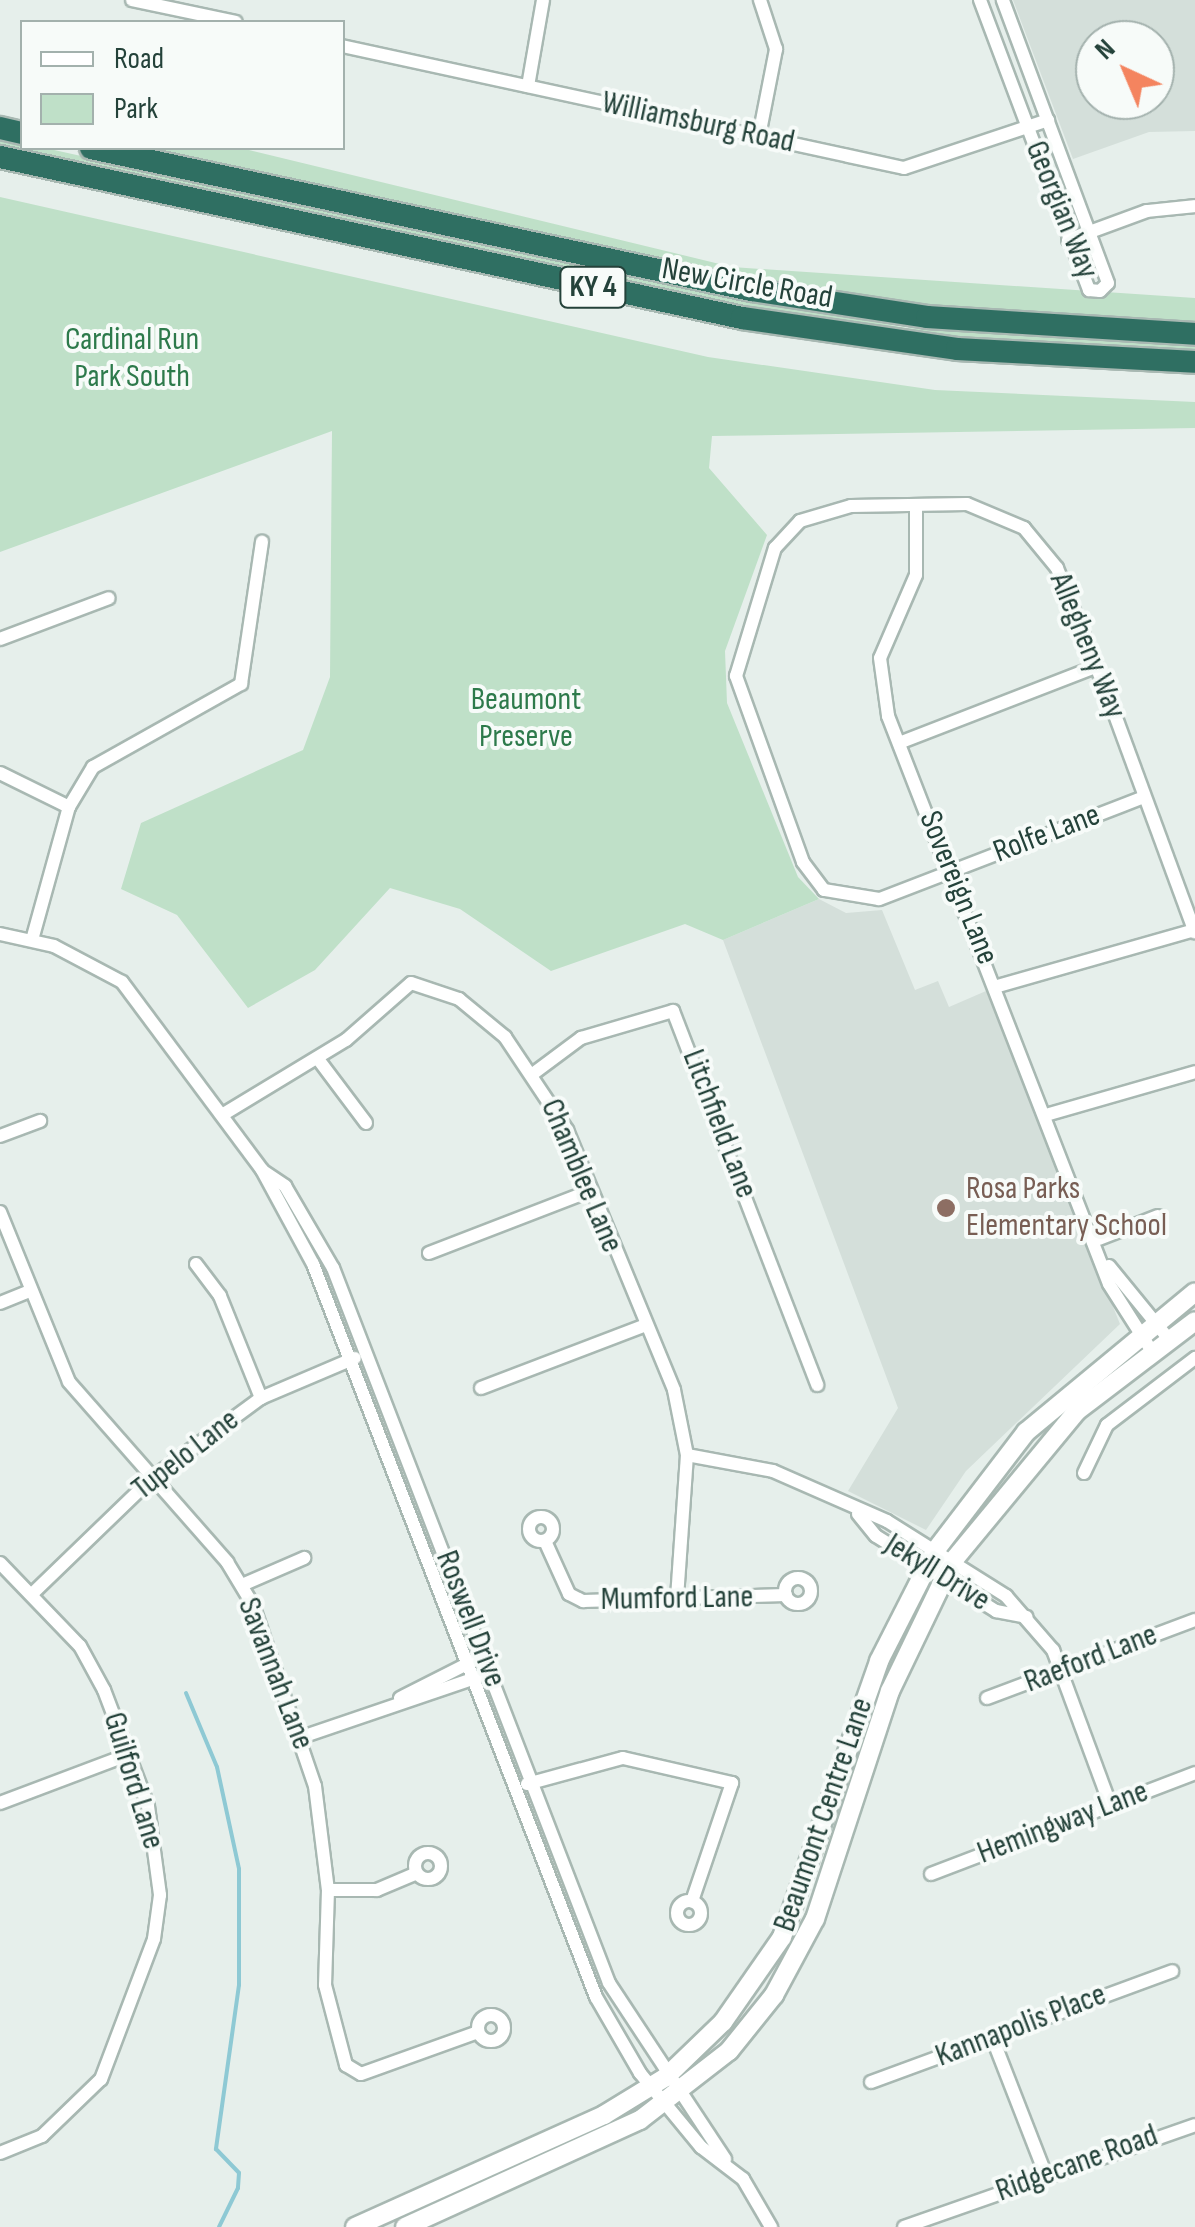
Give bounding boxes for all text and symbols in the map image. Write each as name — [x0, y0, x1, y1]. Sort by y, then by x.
legend — [20, 20, 345, 150]
north arrow — [1075, 20, 1175, 120]
text: N — [1088, 32, 1122, 67]
text: Road — [114, 41, 164, 77]
street label: Williamsburg Road — [598, 84, 798, 162]
text: Park — [114, 91, 158, 127]
street label: Georgian Way — [1016, 136, 1106, 284]
street label: New Circle Road — [659, 250, 835, 318]
road number: KY 4 — [558, 262, 628, 312]
park label: Cardinal Run Park South — [65, 322, 199, 397]
street label: Allegheny Way — [1040, 568, 1134, 724]
park label: Beaumont Preserve — [471, 682, 581, 757]
street label: Rolfe Lane — [988, 796, 1106, 872]
street label: Sovereign Lane — [910, 806, 1006, 970]
street label: Litchfield Lane — [673, 1044, 765, 1204]
street label: Chamblee Lane — [532, 1094, 630, 1258]
place label: Rosa Parks Elementary School — [966, 1171, 1167, 1246]
marker: Rosa Parks Elementary School — [935, 1197, 957, 1219]
street label: Tupelo Lane — [125, 1401, 247, 1509]
street label: Jekyll Drive — [877, 1526, 997, 1620]
street label: Roswell Drive — [426, 1545, 514, 1693]
street label: Mumford Lane — [600, 1578, 754, 1620]
street label: Savannah Lane — [229, 1593, 321, 1755]
street label: Raeford Lane — [1019, 1616, 1163, 1702]
street label: Beaumont Centre Lane — [766, 1693, 882, 1937]
street label: Guilford Lane — [94, 1708, 172, 1854]
street label: Hemingway Lane — [972, 1773, 1154, 1873]
street label: Kannapolis Place — [930, 1976, 1112, 2076]
street label: Ridgecane Road — [991, 2117, 1163, 2211]

